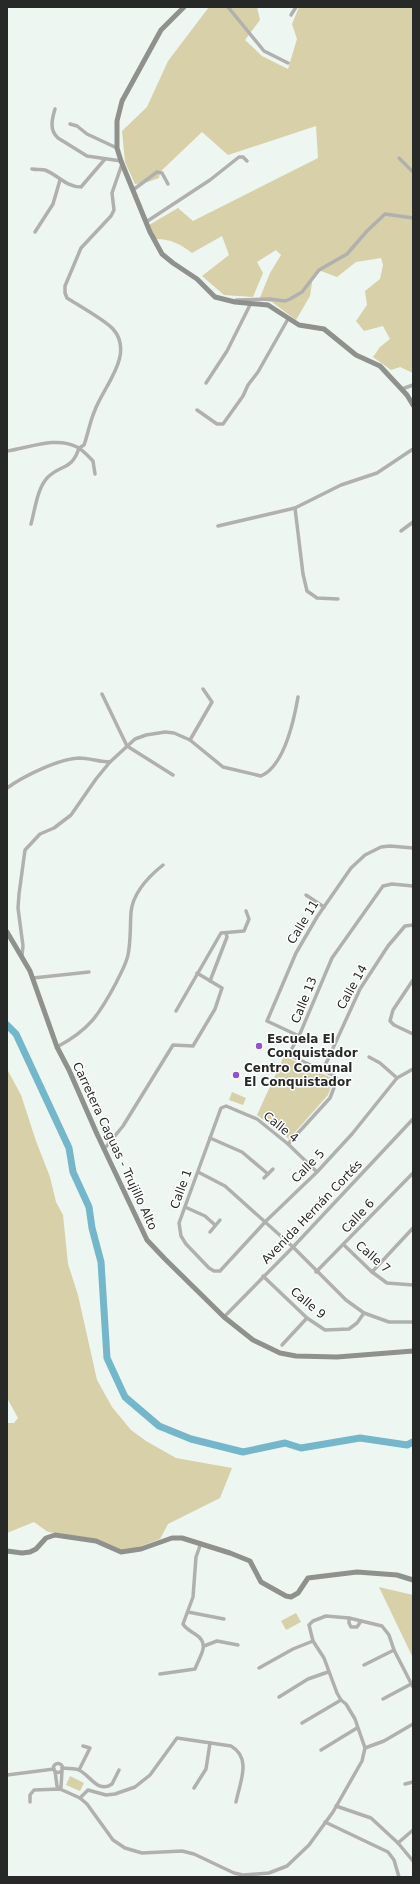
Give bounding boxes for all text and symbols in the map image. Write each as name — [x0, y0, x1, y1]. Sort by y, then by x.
street label: Calle 11 — [284, 897, 322, 947]
street label: Calle 14 — [334, 962, 370, 1012]
street label: Calle 13 — [288, 975, 320, 1025]
place label: Escuela El Conquistador — [267, 1032, 358, 1060]
marker: Escuela El Conquistador — [254, 1041, 264, 1051]
street label: Carretera Caguas - Trujillo Alto — [70, 1060, 160, 1232]
place label: Centro Comunal El Conquistador — [244, 1061, 352, 1089]
marker: Centro Comunal El Conquistador — [231, 1070, 241, 1080]
street label: Calle 4 — [261, 1109, 301, 1145]
street label: Calle 5 — [289, 1146, 327, 1186]
street label: Avenida Hernán Cortés — [259, 1157, 365, 1267]
street label: Calle 1 — [167, 1167, 195, 1211]
street label: Calle 6 — [339, 1196, 377, 1236]
street label: Calle 7 — [353, 1238, 393, 1276]
street label: Calle 9 — [288, 1284, 328, 1322]

